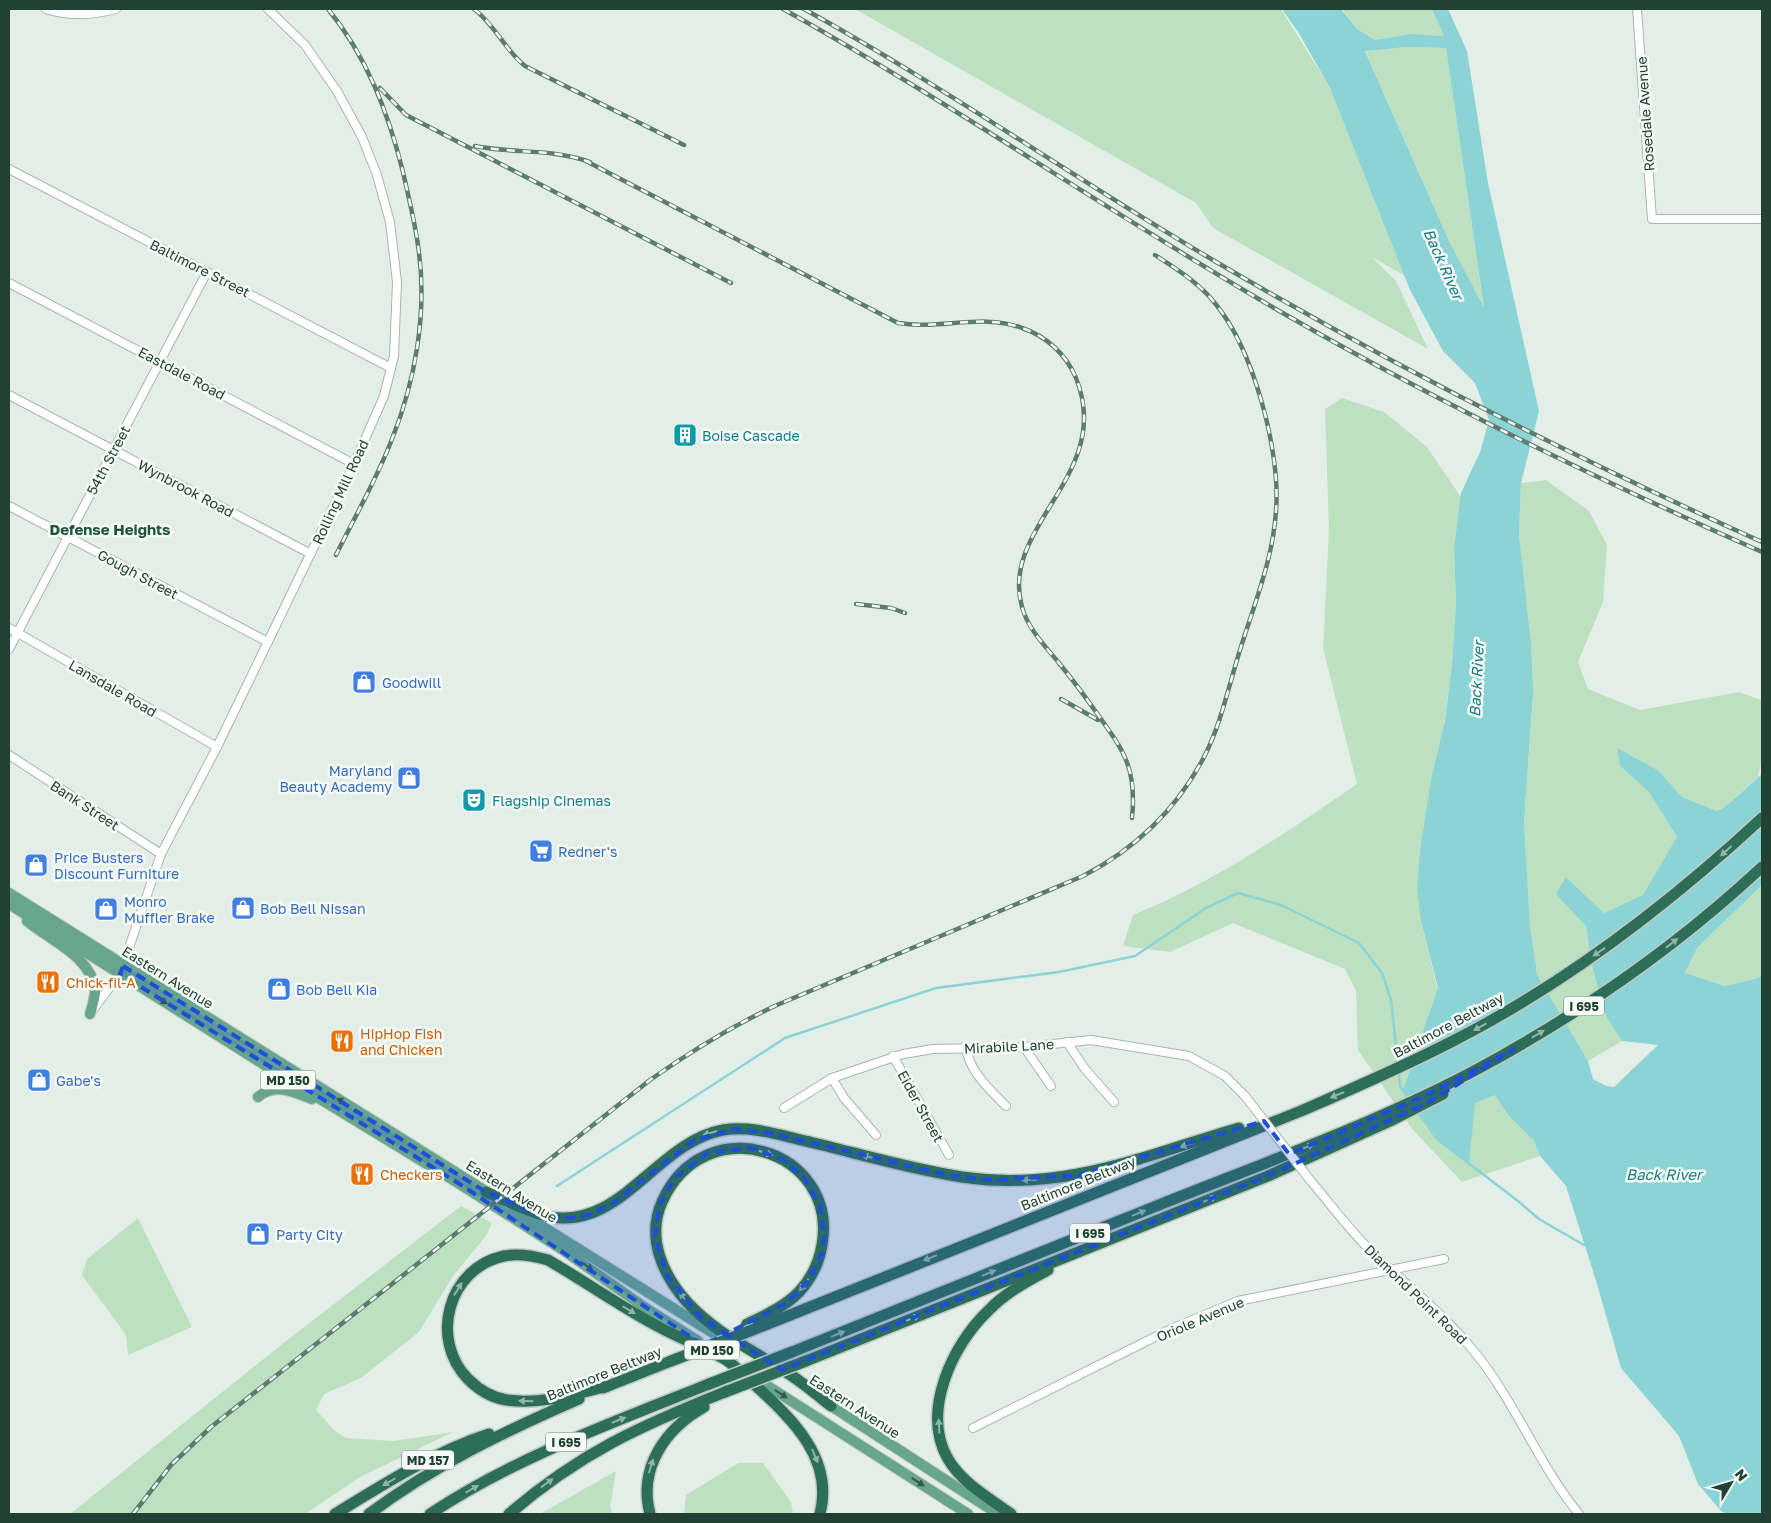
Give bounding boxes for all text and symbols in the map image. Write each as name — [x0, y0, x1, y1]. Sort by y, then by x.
street label: Rosedale Avenue — [1633, 56, 1657, 172]
water label: Back River — [1420, 226, 1469, 304]
street label: Baltimore Street — [147, 235, 253, 301]
street label: Eastdale Road — [136, 343, 228, 403]
building icon: Boise Cascade — [672, 422, 698, 448]
street label: 54th Street — [83, 423, 133, 497]
place label: Boise Cascade — [702, 427, 800, 444]
street label: Rolling Mill Road — [308, 437, 372, 547]
street label: Wynbrook Road — [135, 456, 237, 520]
district label: Defense Heights — [50, 520, 170, 538]
street label: Gough Street — [95, 546, 181, 602]
water label: Back River — [1465, 639, 1487, 717]
street label: Lansdale Road — [66, 656, 160, 720]
shop icon: Goodwill — [351, 669, 377, 695]
place label: Goodwill — [382, 674, 441, 691]
place label: Maryland Beauty Academy — [279, 762, 392, 795]
shop icon: Maryland Beauty Academy — [396, 765, 422, 791]
street label: Bank Street — [47, 776, 123, 834]
theatre icon: Flagship Cinemas — [461, 787, 487, 813]
place label: Flagship Cinemas — [492, 792, 611, 809]
supermarket icon: Redner's — [528, 838, 554, 864]
place label: Redner's — [558, 843, 617, 860]
one-way arrow — [1721, 845, 1733, 857]
place label: Price Busters Discount Furniture — [54, 849, 179, 882]
shop icon: Price Busters Discount Furniture — [23, 852, 49, 878]
place label: Monro Muffler Brake — [124, 893, 215, 926]
shop icon: Bob Bell Nissan — [230, 895, 256, 921]
shop icon: Monro Muffler Brake — [93, 896, 119, 922]
place label: Bob Bell Nissan — [260, 900, 366, 917]
one-way arrow — [1665, 937, 1678, 948]
street label: Eastern Avenue — [119, 942, 217, 1012]
one-way arrow — [1592, 947, 1606, 957]
restaurant icon: Chick-fil-A — [35, 969, 61, 995]
place label: Chick-fil-A — [66, 974, 136, 991]
shop icon: Bob Bell Kia — [266, 976, 292, 1002]
place label: Bob Bell Kia — [296, 981, 377, 998]
street label: Baltimore Beltway — [1390, 989, 1506, 1061]
one-way arrow — [154, 996, 168, 1005]
road number: I 695 — [1564, 996, 1604, 1016]
one-way arrow — [1473, 1022, 1486, 1031]
place label: HipHop Fish and Chicken — [360, 1025, 443, 1058]
restaurant icon: HipHop Fish and Chicken — [329, 1028, 355, 1054]
one-way arrow — [1532, 1030, 1545, 1039]
street label: Mirabile Lane — [964, 1035, 1054, 1057]
shop icon: Gabe's — [26, 1067, 52, 1093]
street label: Eider Street — [894, 1067, 948, 1145]
road number: MD 150 — [260, 1070, 316, 1090]
place label: Gabe's — [56, 1072, 101, 1089]
one-way arrow — [1329, 1092, 1344, 1100]
one-way arrow — [336, 1097, 349, 1106]
one-way arrow — [703, 1130, 718, 1138]
one-way arrow — [1179, 1141, 1194, 1149]
one-way arrow — [1300, 1142, 1314, 1150]
one-way arrow — [759, 1149, 774, 1157]
one-way arrow — [861, 1152, 876, 1160]
street label: Baltimore Beltway — [1018, 1152, 1138, 1214]
street label: Eastern Avenue — [463, 1156, 561, 1226]
restaurant icon: Checkers — [349, 1161, 375, 1187]
water label: Back River — [1626, 1165, 1704, 1183]
place label: Checkers — [380, 1166, 443, 1183]
one-way arrow — [1021, 1176, 1037, 1184]
one-way arrow — [1203, 1195, 1218, 1202]
one-way arrow — [1132, 1209, 1147, 1217]
shop icon: Party City — [245, 1221, 271, 1247]
road number: I 695 — [1070, 1224, 1110, 1242]
place label: Party City — [276, 1226, 343, 1243]
street label: Diamond Point Road — [1361, 1241, 1471, 1347]
one-way arrow — [923, 1255, 938, 1263]
one-way arrow — [580, 1261, 594, 1271]
one-way arrow — [981, 1269, 996, 1277]
one-way arrow — [799, 1278, 810, 1291]
one-way arrow — [454, 1282, 463, 1295]
one-way arrow — [678, 1292, 690, 1304]
street label: Oriole Avenue — [1154, 1293, 1246, 1345]
one-way arrow — [622, 1305, 635, 1314]
one-way arrow — [906, 1313, 920, 1321]
one-way arrow — [830, 1329, 845, 1337]
road number: MD 150 — [684, 1340, 740, 1360]
street label: Baltimore Beltway — [544, 1342, 664, 1404]
street label: Eastern Avenue — [807, 1370, 903, 1442]
one-way arrow — [774, 1390, 788, 1399]
one-way arrow — [517, 1397, 533, 1405]
one-way arrow — [612, 1416, 627, 1424]
one-way arrow — [935, 1418, 943, 1434]
road number: I 695 — [546, 1432, 586, 1451]
one-way arrow — [812, 1449, 820, 1463]
road number: MD 157 — [402, 1450, 454, 1470]
north arrow — [1706, 1458, 1756, 1508]
one-way arrow — [648, 1459, 656, 1474]
text: N — [1732, 1465, 1752, 1484]
one-way arrow — [382, 1477, 395, 1486]
one-way arrow — [911, 1477, 924, 1487]
one-way arrow — [540, 1478, 553, 1488]
one-way arrow — [465, 1485, 480, 1493]

